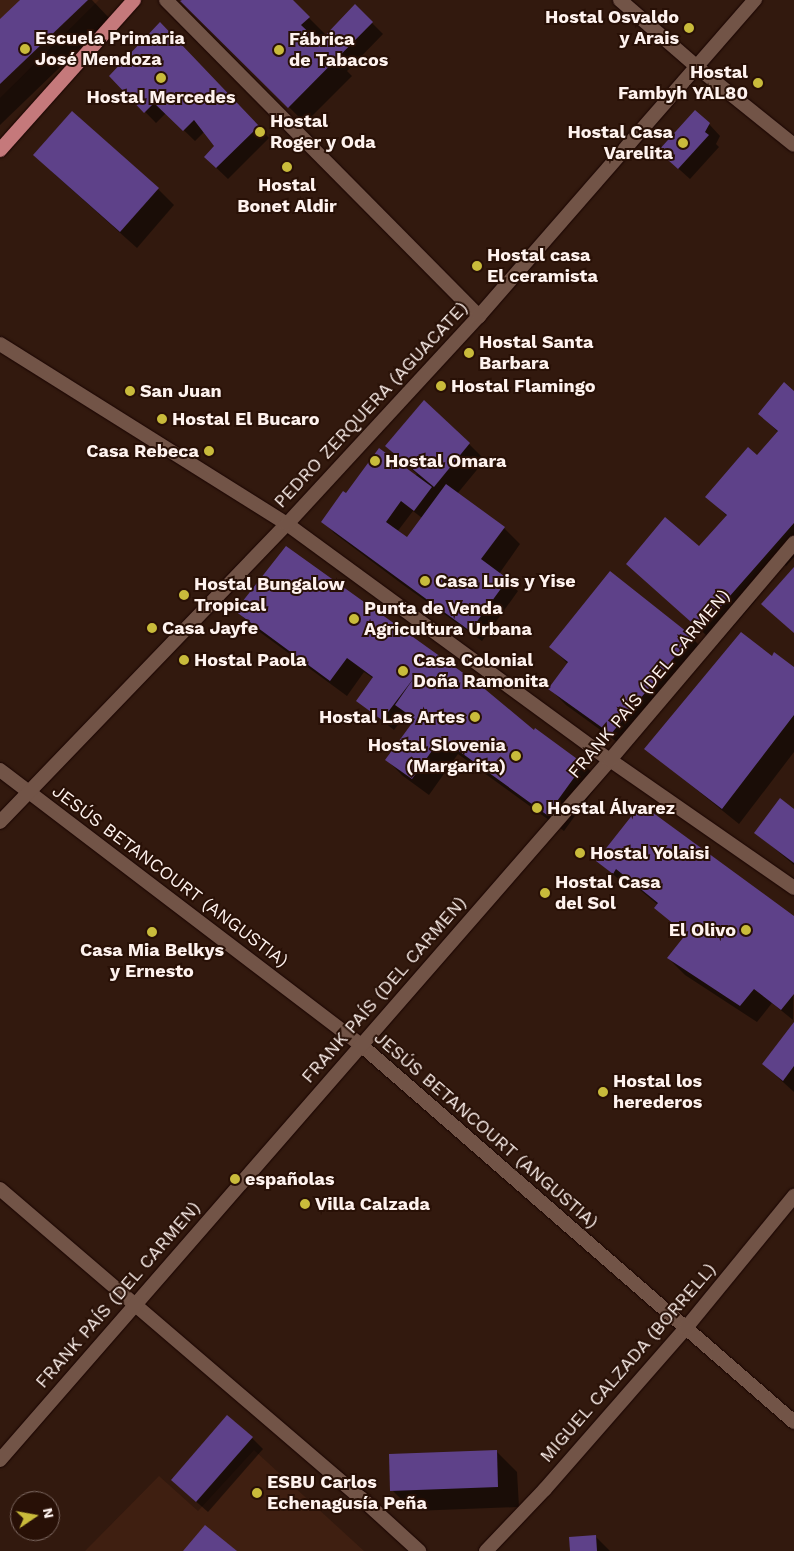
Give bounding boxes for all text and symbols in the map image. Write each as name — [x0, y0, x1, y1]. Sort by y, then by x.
place label: Hostal Osvaldo y Arais — [545, 7, 679, 50]
marker: Hostal Osvaldo y Arais — [683, 22, 695, 34]
place label: Escuela Primaria José Mendoza — [35, 28, 185, 70]
place label: Fábrica de Tabacos — [289, 29, 389, 72]
marker: Escuela Primaria José Mendoza — [19, 43, 31, 55]
marker: Fábrica de Tabacos — [273, 44, 285, 56]
place label: Hostal Fambyh YAL80 — [617, 62, 748, 104]
marker: Hostal Mercedes — [155, 72, 167, 84]
marker: Hostal Fambyh YAL80 — [752, 77, 764, 89]
place label: Hostal Mercedes — [86, 86, 236, 108]
place label: Hostal Roger y Oda — [270, 111, 377, 154]
place label: Hostal Casa Varelita — [567, 122, 673, 164]
marker: Hostal Roger y Oda — [254, 126, 266, 138]
marker: Hostal Casa Varelita — [677, 137, 689, 149]
marker: Hostal Bonet Aldir — [281, 161, 293, 173]
place label: Hostal Bonet Aldir — [237, 175, 337, 218]
place label: Hostal casa El ceramista — [487, 245, 598, 288]
marker: Hostal casa El ceramista — [471, 260, 483, 272]
street label: PEDRO ZERQUERA (AGUACATE) — [269, 297, 473, 513]
place label: Hostal Santa Barbara — [479, 332, 594, 374]
marker: Hostal Santa Barbara — [463, 347, 475, 359]
place label: Hostal Flamingo — [451, 375, 596, 397]
place label: San Juan — [140, 380, 222, 402]
marker: Hostal Flamingo — [435, 380, 447, 392]
marker: San Juan — [124, 385, 136, 397]
place label: Hostal El Bucaro — [172, 408, 320, 430]
marker: Hostal El Bucaro — [156, 413, 168, 425]
place label: Casa Rebeca — [86, 440, 199, 462]
marker: Casa Rebeca — [203, 445, 215, 457]
place label: Hostal Omara — [385, 450, 507, 472]
marker: Hostal Omara — [369, 455, 381, 467]
place label: Casa Luis y Yise — [435, 570, 577, 592]
place label: Hostal Bungalow Tropical — [194, 574, 345, 616]
marker: Casa Luis y Yise — [419, 575, 431, 587]
street label: FRANK PAÍS (DEL CARMEN) — [563, 585, 735, 783]
marker: Hostal Bungalow Tropical — [178, 589, 190, 601]
place label: Punta de Venda Agricultura Urbana — [364, 598, 532, 640]
marker: Punta de Venda Agricultura Urbana — [348, 613, 360, 625]
place label: Casa Jayfe — [162, 617, 259, 639]
marker: Casa Jayfe — [146, 622, 158, 634]
place label: Hostal Paola — [194, 649, 307, 671]
place label: Casa Colonial Doña Ramonita — [413, 650, 549, 692]
marker: Hostal Paola — [178, 654, 190, 666]
marker: Casa Colonial Doña Ramonita — [397, 665, 409, 677]
place label: Hostal Las Artes — [318, 706, 465, 728]
marker: Hostal Las Artes — [469, 711, 481, 723]
place label: Hostal Slovenia (Margarita) — [368, 735, 506, 778]
marker: Hostal Slovenia (Margarita) — [510, 750, 522, 762]
street label: JESÚS BETANCOURT (ANGUSTIA) — [48, 780, 292, 972]
place label: Hostal Álvarez — [547, 797, 676, 819]
marker: Hostal Álvarez — [531, 802, 543, 814]
place label: Hostal Yolaisi — [590, 842, 710, 864]
marker: Hostal Yolaisi — [574, 847, 586, 859]
place label: Hostal Casa del Sol — [555, 872, 661, 914]
marker: Hostal Casa del Sol — [539, 887, 551, 899]
street label: FRANK PAÍS (DEL CARMEN) — [297, 892, 471, 1088]
place label: El Olivo — [669, 919, 736, 941]
marker: El Olivo — [740, 924, 752, 936]
marker: Casa Mia Belkys y Ernesto — [146, 926, 158, 938]
place label: Casa Mia Belkys y Ernesto — [80, 940, 224, 982]
street label: JESÚS BETANCOURT (ANGUSTIA) — [369, 1027, 603, 1233]
place label: Hostal los herederos — [613, 1071, 702, 1114]
marker: Hostal los herederos — [597, 1086, 609, 1098]
place label: españolas — [245, 1168, 335, 1190]
marker: españolas — [229, 1173, 241, 1185]
place label: Villa Calzada — [315, 1193, 430, 1215]
street label: FRANK PAÍS (DEL CARMEN) — [31, 1197, 205, 1393]
marker: Villa Calzada — [299, 1198, 311, 1210]
street label: MIGUEL CALZADA (BORRELL) — [535, 1259, 721, 1467]
place label: ESBU Carlos Echenagusía Peña — [267, 1472, 427, 1515]
marker: ESBU Carlos Echenagusía Peña — [251, 1487, 263, 1499]
north arrow — [10, 1491, 60, 1541]
text: N — [40, 1506, 58, 1520]

